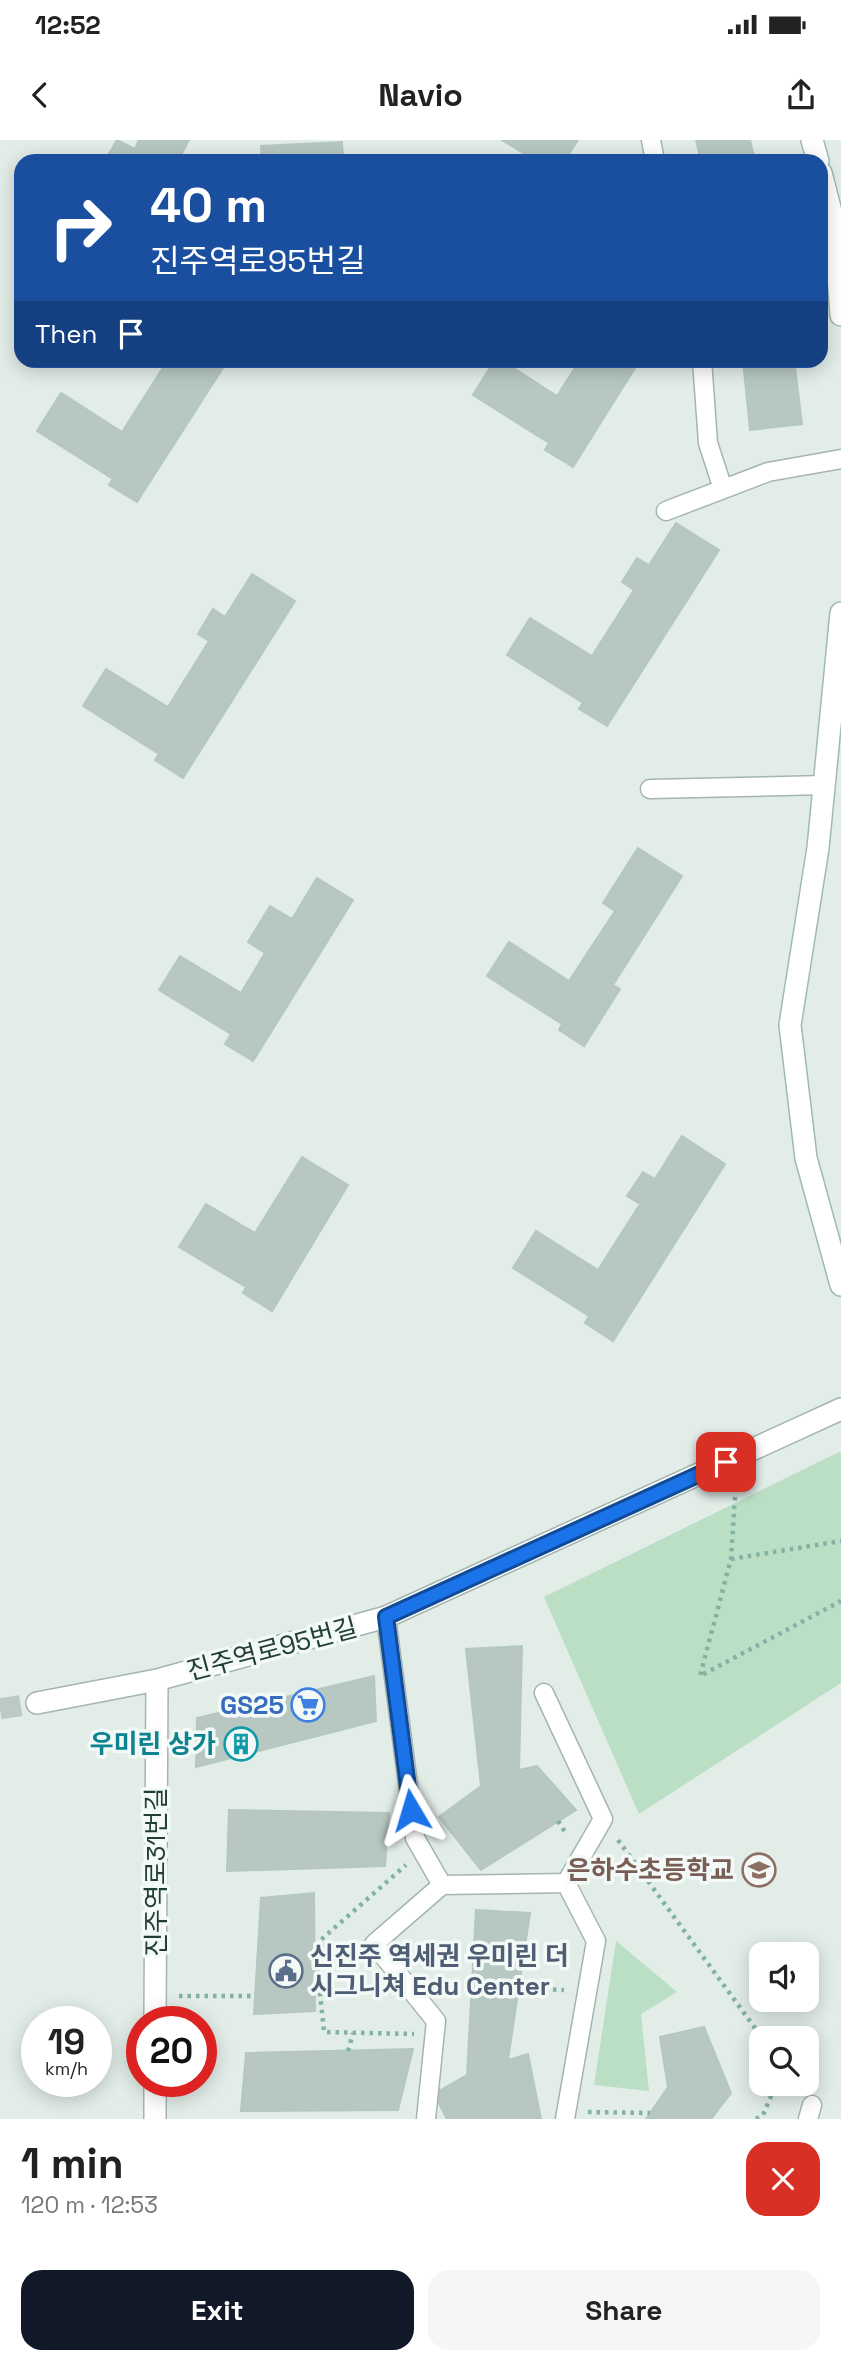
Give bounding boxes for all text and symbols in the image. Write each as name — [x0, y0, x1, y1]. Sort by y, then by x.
text: 12:52 — [35, 8, 101, 42]
text: Navio — [378, 75, 463, 115]
icon: back — [21, 76, 59, 114]
icon: share — [782, 76, 820, 114]
text: 40 m — [150, 174, 267, 236]
icon: right — [35, 182, 126, 273]
text: 진주역로95번길 — [150, 241, 365, 281]
icon: arrive — [112, 315, 150, 353]
text: Then — [35, 317, 98, 351]
pin — [696, 1432, 756, 1492]
icon: arrive — [707, 1443, 745, 1481]
street label: 진주역로95번길 — [183, 1610, 361, 1688]
supermarket icon: GS25 — [289, 1686, 327, 1724]
place label: GS25 — [220, 1688, 284, 1722]
building icon: 우미린 상가 — [222, 1725, 260, 1763]
place label: 우미린 상가 — [90, 1727, 216, 1761]
position arrow — [374, 1773, 448, 1847]
street label: 진주역로31번길 — [139, 1787, 173, 1957]
school or university icon: 은하수초등학교 — [740, 1851, 778, 1889]
place label: 은하수초등학교 — [567, 1853, 734, 1887]
place label: 신진주 역세권 우미린 더 시그니쳐 Edu Center — [310, 1939, 569, 2003]
map controls — [749, 1942, 819, 2096]
button: sound — [749, 1942, 819, 2012]
public building icon: 신진주 역세권 우미린 더 시그니쳐 Edu Center — [267, 1952, 305, 1990]
speed limit sign: 20 — [126, 2006, 217, 2097]
text: 19 — [48, 2020, 85, 2064]
button: search — [749, 2026, 819, 2096]
text: km/h — [45, 2057, 88, 2080]
text: 1 min — [21, 2137, 124, 2190]
button: close — [746, 2142, 820, 2216]
text: 120 m · 12:53 — [21, 2190, 158, 2220]
button: Exit — [21, 2270, 414, 2350]
button: Share — [428, 2270, 820, 2350]

